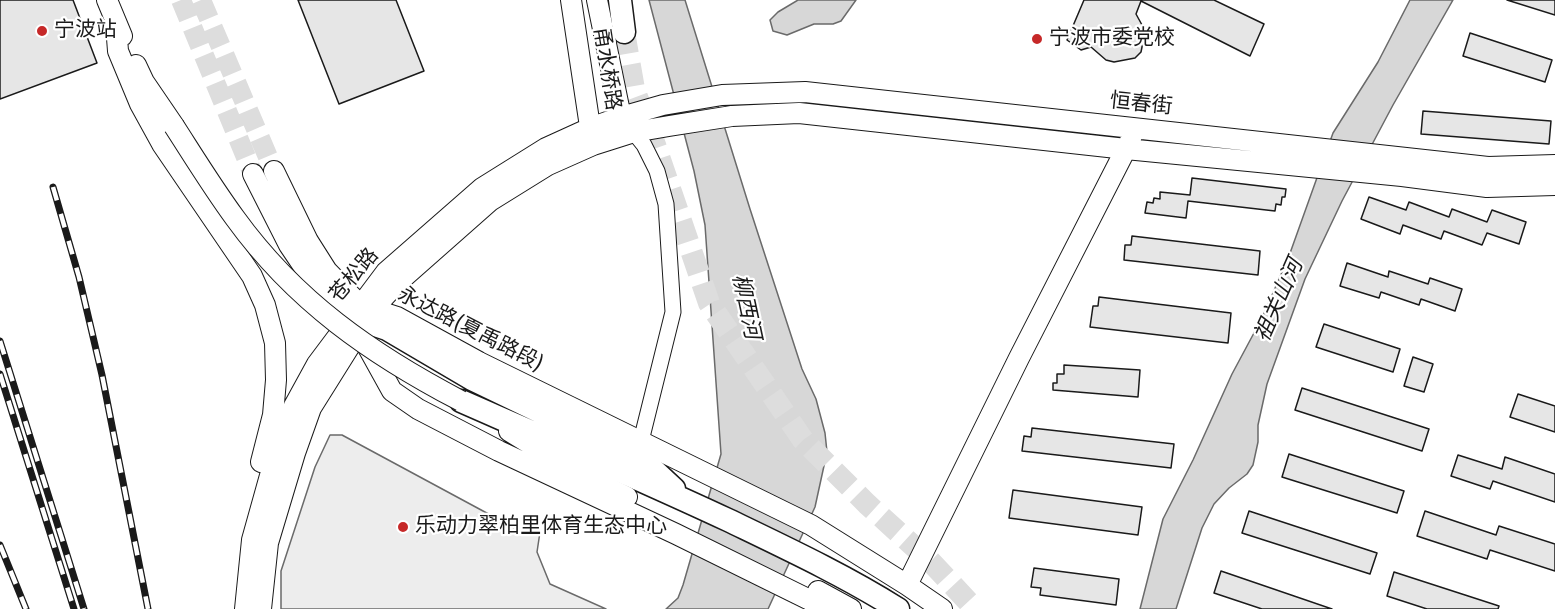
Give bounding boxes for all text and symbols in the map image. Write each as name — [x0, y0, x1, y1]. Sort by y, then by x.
place label: 宁波站 — [54, 18, 117, 44]
marker: 宁波站 — [35, 24, 49, 38]
street label: 甬水桥路 — [587, 26, 625, 112]
place label: 宁波市委党校 — [1049, 26, 1175, 52]
marker: 宁波市委党校 — [1030, 32, 1044, 46]
street label: 恒春街 — [1108, 89, 1174, 121]
street label: 苍松路 — [325, 244, 385, 308]
water label: 祖关山河 — [1250, 255, 1310, 347]
water label: 柳西河 — [725, 272, 765, 342]
street label: 永达路(夏禹路段) — [393, 282, 547, 378]
place label: 乐动力翠柏里体育生态中心 — [415, 514, 667, 540]
marker: 乐动力翠柏里体育生态中心 — [396, 520, 410, 534]

